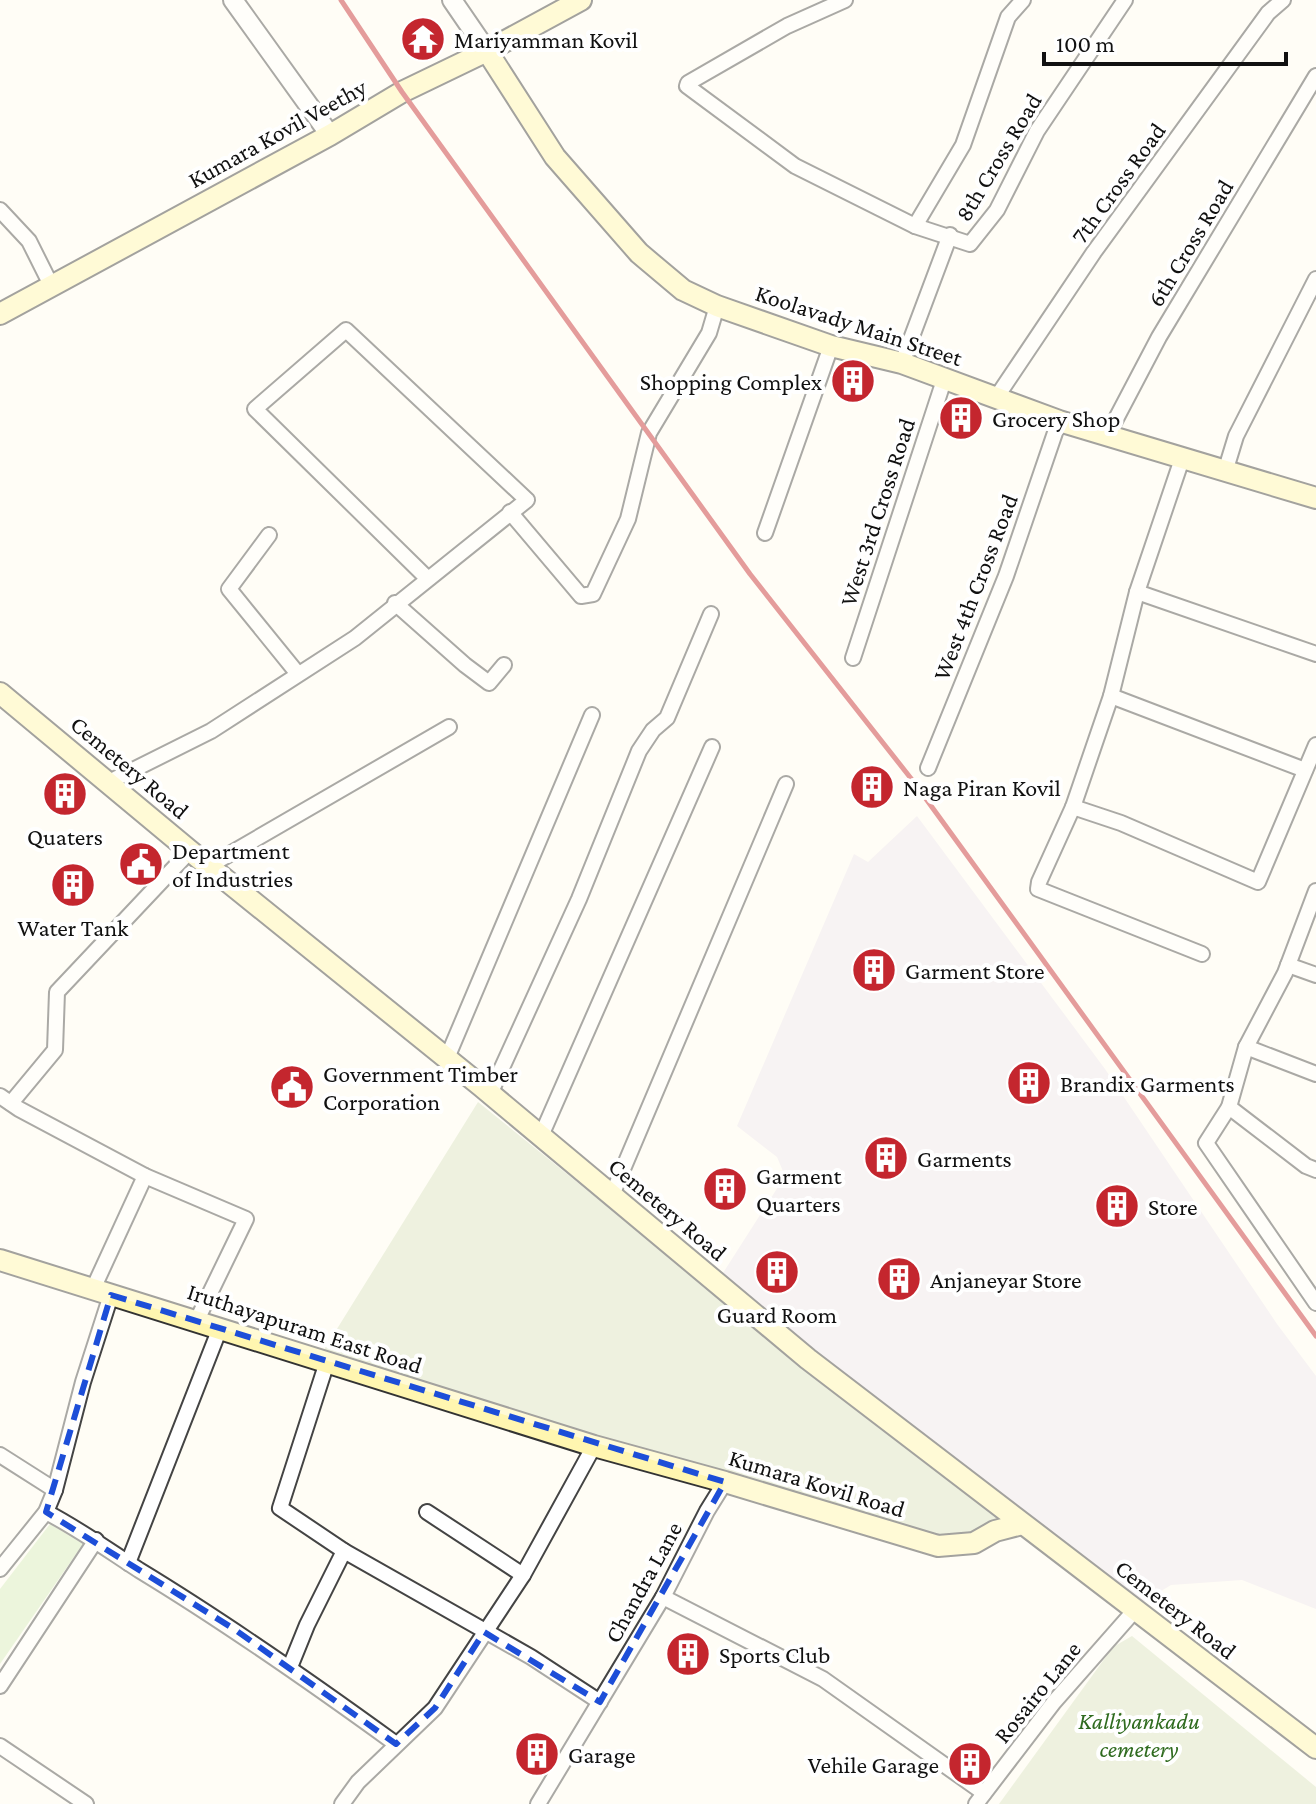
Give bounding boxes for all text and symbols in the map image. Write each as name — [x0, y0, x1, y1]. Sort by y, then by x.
temple icon: Mariyamman Kovil — [399, 15, 447, 63]
scale bar — [1044, 16, 1286, 66]
place label: Mariyamman Kovil — [454, 26, 638, 53]
text: 100 m — [1056, 30, 1115, 57]
street label: Kumara Kovil Veethy — [183, 72, 372, 193]
street label: 8th Cross Road — [949, 88, 1047, 226]
street label: 7th Cross Road — [1065, 117, 1171, 249]
street label: 6th Cross Road — [1141, 174, 1239, 311]
street label: Koolavady Main Street — [752, 279, 967, 371]
building icon: Shopping Complex — [829, 357, 877, 405]
place label: Shopping Complex — [640, 368, 822, 395]
building icon: Grocery Shop — [937, 394, 985, 442]
place label: Grocery Shop — [992, 405, 1120, 432]
street label: West 3rd Cross Road — [834, 414, 920, 609]
street label: West 4th Cross Road — [927, 490, 1023, 684]
street label: Cemetery Road — [66, 710, 195, 824]
building icon: Naga Piran Kovil — [848, 763, 896, 811]
building icon: Quaters — [41, 770, 89, 818]
place label: Naga Piran Kovil — [903, 774, 1061, 801]
place label: Quaters — [27, 823, 103, 850]
place label: Department of Industries — [172, 837, 293, 892]
public building icon: Department of Industries — [117, 840, 165, 888]
building icon: Water Tank — [49, 861, 97, 909]
place label: Water Tank — [17, 914, 129, 941]
building icon: Garment Store — [850, 946, 898, 994]
place label: Garment Store — [905, 957, 1044, 984]
building icon: Brandix Garments — [1005, 1059, 1053, 1107]
place label: Government Timber Corporation — [323, 1060, 519, 1115]
public building icon: Government Timber Corporation — [268, 1063, 316, 1111]
place label: Brandix Garments — [1060, 1070, 1235, 1097]
building icon: Garments — [862, 1134, 910, 1182]
place label: Garments — [917, 1145, 1012, 1172]
street label: Cemetery Road — [604, 1152, 733, 1266]
place label: Garment Quarters — [756, 1162, 843, 1217]
building icon: Garment Quarters — [701, 1165, 749, 1213]
building icon: Store — [1093, 1182, 1141, 1230]
place label: Store — [1148, 1193, 1197, 1220]
building icon: Guard Room — [753, 1248, 801, 1296]
building icon: Anjaneyar Store — [875, 1255, 923, 1303]
place label: Anjaneyar Store — [930, 1266, 1081, 1293]
street label: Iruthayapuram East Road — [184, 1277, 426, 1379]
place label: Guard Room — [717, 1301, 837, 1328]
street label: Kumara Kovil Road — [726, 1443, 909, 1523]
street label: Chandra Lane — [599, 1517, 687, 1647]
street label: Cemetery Road — [1110, 1554, 1242, 1665]
building icon: Sports Club — [664, 1630, 712, 1678]
street label: Rosairo Lane — [988, 1636, 1086, 1748]
place label: Sports Club — [719, 1641, 830, 1668]
park label: Kalliyankadu cemetery — [1078, 1707, 1200, 1762]
building icon: Garage — [513, 1730, 561, 1778]
building icon: Vehile Garage — [946, 1740, 994, 1788]
place label: Garage — [568, 1741, 636, 1768]
place label: Vehile Garage — [808, 1751, 939, 1778]

